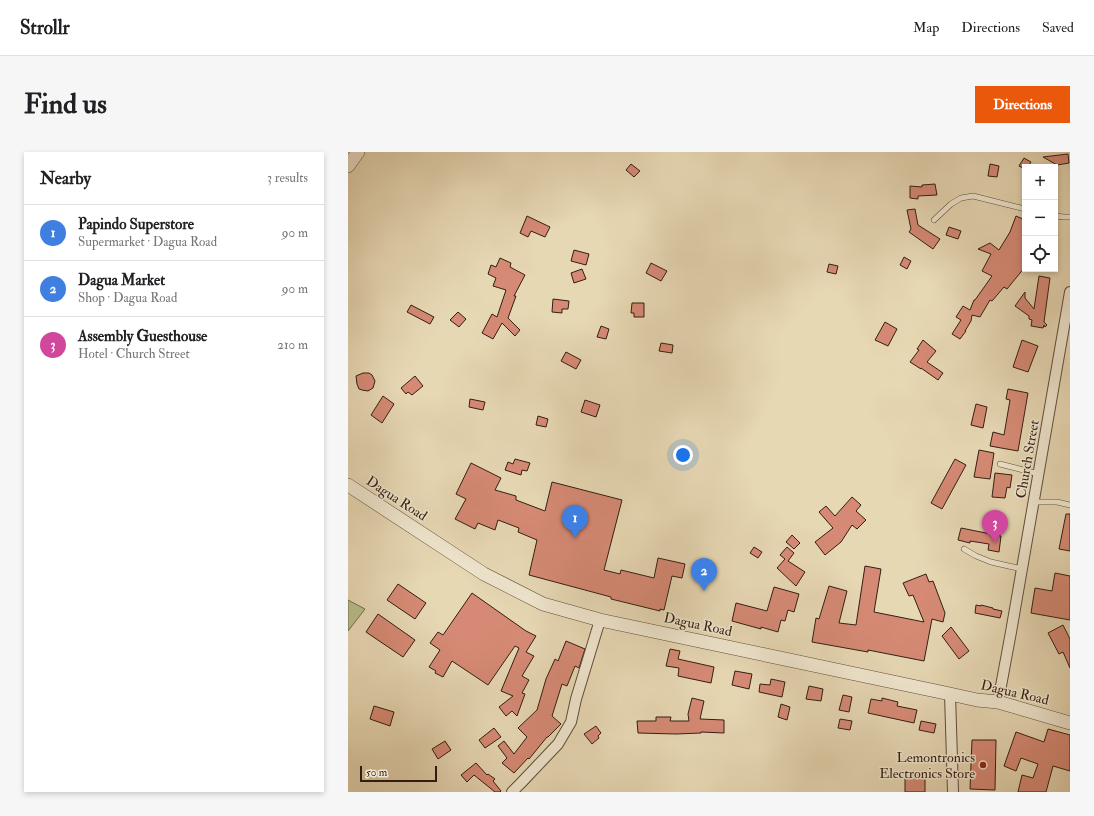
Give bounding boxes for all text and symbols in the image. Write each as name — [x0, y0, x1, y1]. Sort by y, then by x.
text: Strollr — [20, 16, 70, 40]
text: Map — [913, 19, 939, 36]
text: Directions — [961, 19, 1020, 36]
text: Saved — [1042, 19, 1074, 36]
button: Directions — [975, 86, 1070, 123]
text: Find us — [24, 87, 107, 122]
map controls — [1022, 164, 1058, 272]
button: + — [1022, 164, 1058, 200]
text: Nearby — [40, 168, 91, 189]
text: 3 results — [267, 170, 308, 186]
button: − — [1022, 200, 1058, 236]
text: Papindo Superstore — [78, 215, 194, 234]
text: 1 — [51, 225, 55, 241]
text: 90 m — [282, 225, 308, 241]
text: Supermarket · Dagua Road — [78, 234, 217, 250]
button: locate — [1022, 236, 1058, 272]
text: Dagua Market — [78, 271, 165, 290]
text: 2 — [50, 281, 56, 297]
text: 90 m — [282, 281, 308, 297]
text: Shop · Dagua Road — [78, 290, 177, 306]
text: Assembly Guesthouse — [78, 327, 207, 346]
text: 3 — [51, 337, 56, 353]
text: 210 m — [277, 337, 308, 353]
text: Hotel · Church Street — [78, 346, 190, 362]
street label: Church Street — [1012, 418, 1043, 500]
your location — [673, 445, 693, 465]
street label: Dagua Road — [363, 472, 431, 524]
pin: 1 — [562, 505, 588, 538]
pin: 3 — [982, 510, 1008, 543]
pin: 2 — [691, 558, 717, 591]
street label: Dagua Road — [662, 609, 734, 640]
street label: Dagua Road — [979, 676, 1051, 709]
place label: Lemontronics Electronics Store — [879, 749, 975, 782]
marker: Lemontronics Electronics Store — [978, 760, 988, 770]
scale bar — [360, 764, 437, 783]
text: 50 m — [366, 766, 387, 779]

